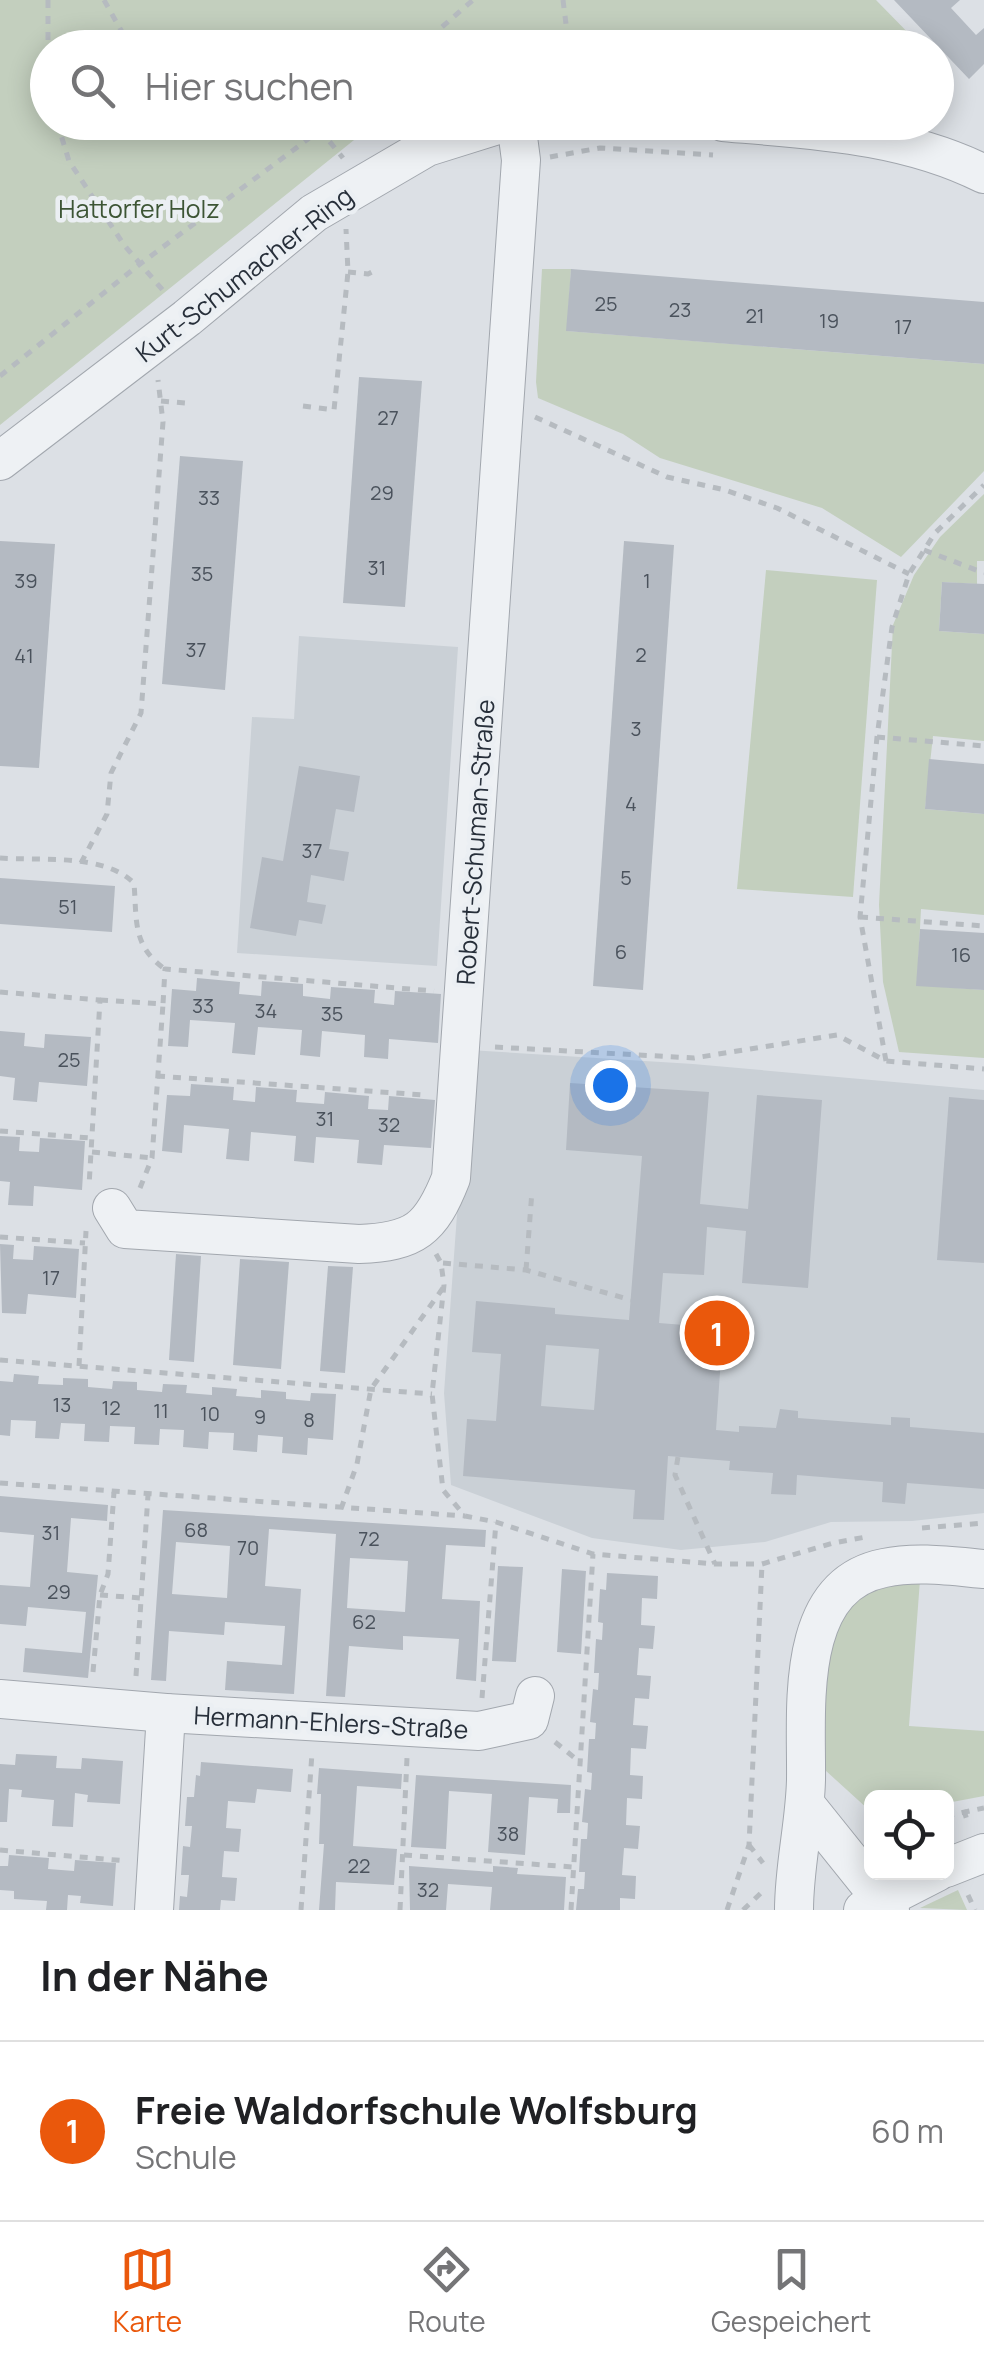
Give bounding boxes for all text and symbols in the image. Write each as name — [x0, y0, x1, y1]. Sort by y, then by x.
search box — [30, 30, 954, 140]
icon: search — [65, 58, 120, 113]
text: Hier suchen — [145, 59, 354, 111]
street label: Kurt-Schumacher-Ring — [128, 178, 360, 370]
park label: Hattorfer Holz — [58, 191, 220, 226]
house number: 25 — [595, 290, 617, 317]
house number: 23 — [669, 296, 691, 323]
house number: 21 — [745, 302, 765, 329]
house number: 19 — [819, 307, 839, 334]
house number: 17 — [894, 313, 912, 340]
house number: 27 — [377, 404, 399, 431]
house number: 29 — [370, 479, 394, 506]
house number: 33 — [198, 484, 220, 511]
house number: 31 — [368, 554, 386, 581]
house number: 35 — [191, 560, 213, 587]
house number: 39 — [14, 567, 38, 594]
house number: 1 — [643, 567, 651, 594]
house number: 37 — [185, 636, 207, 663]
house number: 2 — [635, 641, 647, 668]
house number: 41 — [14, 642, 34, 669]
street label: Robert-Schuman-Straße — [448, 698, 502, 986]
house number: 3 — [630, 715, 642, 742]
house number: 4 — [625, 790, 637, 817]
house number: 37 — [301, 837, 323, 864]
house number: 5 — [620, 864, 632, 891]
house number: 51 — [58, 893, 78, 920]
house number: 6 — [615, 938, 627, 965]
house number: 16 — [951, 941, 971, 968]
house number: 33 — [192, 992, 214, 1019]
house number: 34 — [255, 997, 277, 1024]
house number: 35 — [321, 1000, 343, 1027]
house number: 25 — [58, 1046, 80, 1073]
your location — [585, 1060, 636, 1111]
house number: 31 — [316, 1105, 334, 1132]
house number: 32 — [378, 1111, 400, 1138]
house number: 17 — [42, 1264, 60, 1291]
pin: 1 — [684, 1296, 750, 1370]
house number: 13 — [53, 1391, 71, 1418]
house number: 12 — [101, 1394, 121, 1421]
house number: 11 — [153, 1397, 169, 1424]
house number: 10 — [200, 1400, 220, 1427]
house number: 9 — [254, 1403, 266, 1430]
house number: 8 — [303, 1406, 315, 1433]
house number: 68 — [184, 1516, 208, 1543]
house number: 31 — [42, 1519, 60, 1546]
house number: 72 — [358, 1525, 380, 1552]
house number: 70 — [237, 1534, 259, 1561]
house number: 29 — [47, 1578, 71, 1605]
house number: 62 — [352, 1608, 376, 1635]
street label: Hermann-Ehlers-Straße — [193, 1697, 469, 1747]
map controls — [864, 1790, 954, 1880]
button: locate — [864, 1790, 954, 1880]
house number: 38 — [497, 1820, 519, 1847]
house number: 22 — [348, 1852, 370, 1879]
house number: 32 — [417, 1876, 439, 1903]
text: In der Nähe — [40, 1946, 269, 2004]
text: Freie Waldorfschule Wolfsburg — [135, 2083, 698, 2135]
text: 1 — [65, 2109, 80, 2153]
text: 60 m — [871, 2109, 944, 2153]
text: Schule — [135, 2135, 237, 2179]
tab: Karte — [113, 2242, 182, 2340]
tab: Route — [408, 2242, 486, 2340]
tab: Gespeichert — [711, 2242, 871, 2340]

